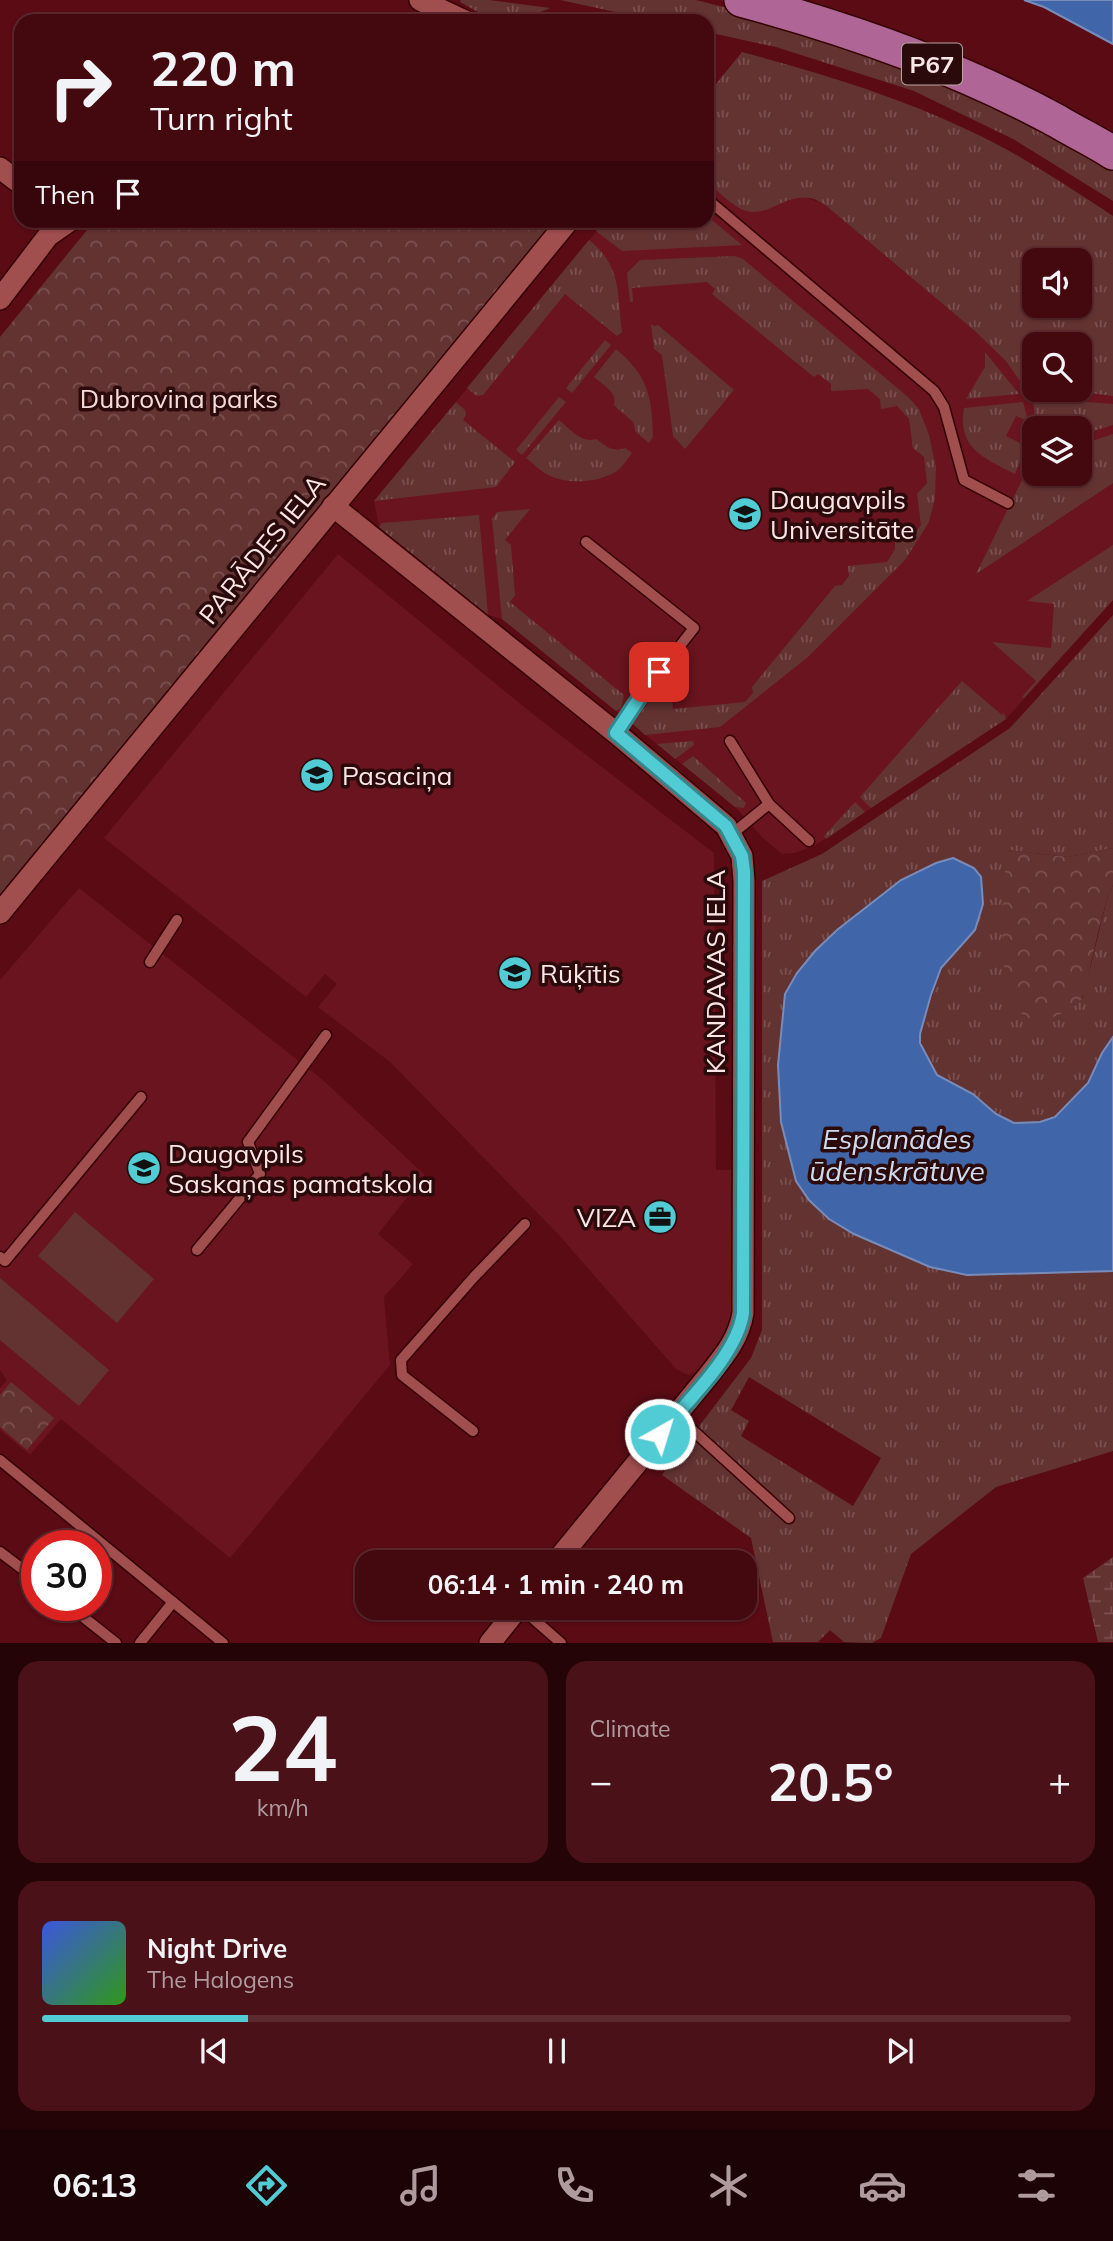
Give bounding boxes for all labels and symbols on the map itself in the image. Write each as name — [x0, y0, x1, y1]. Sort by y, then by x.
road number: P67 — [902, 43, 962, 84]
park label: Dubrovina parks — [80, 382, 278, 415]
street label: PARĀDES IELA — [192, 467, 332, 631]
place label: Daugavpils Universitāte — [770, 483, 914, 546]
school or university icon: Daugavpils Universitāte — [726, 495, 764, 533]
pin — [629, 642, 689, 702]
school or university icon: Pasaciņa — [298, 756, 336, 794]
place label: Pasaciņa — [342, 759, 452, 792]
street label: KANDAVAS IELA — [699, 870, 732, 1074]
school or university icon: Rūķītis — [496, 954, 534, 992]
place label: Rūķītis — [540, 957, 621, 990]
water label: Esplanādes ūdenskrātuve — [809, 1121, 985, 1188]
place label: Daugavpils Saskaņas pamatskola — [168, 1137, 433, 1200]
school or university icon: Daugavpils Saskaņas pamatskola — [125, 1149, 163, 1187]
office icon: VIZA — [641, 1198, 679, 1236]
place label: VIZA — [577, 1201, 636, 1234]
position arrow — [623, 1397, 697, 1471]
speed limit sign: 30 — [21, 1530, 112, 1621]

